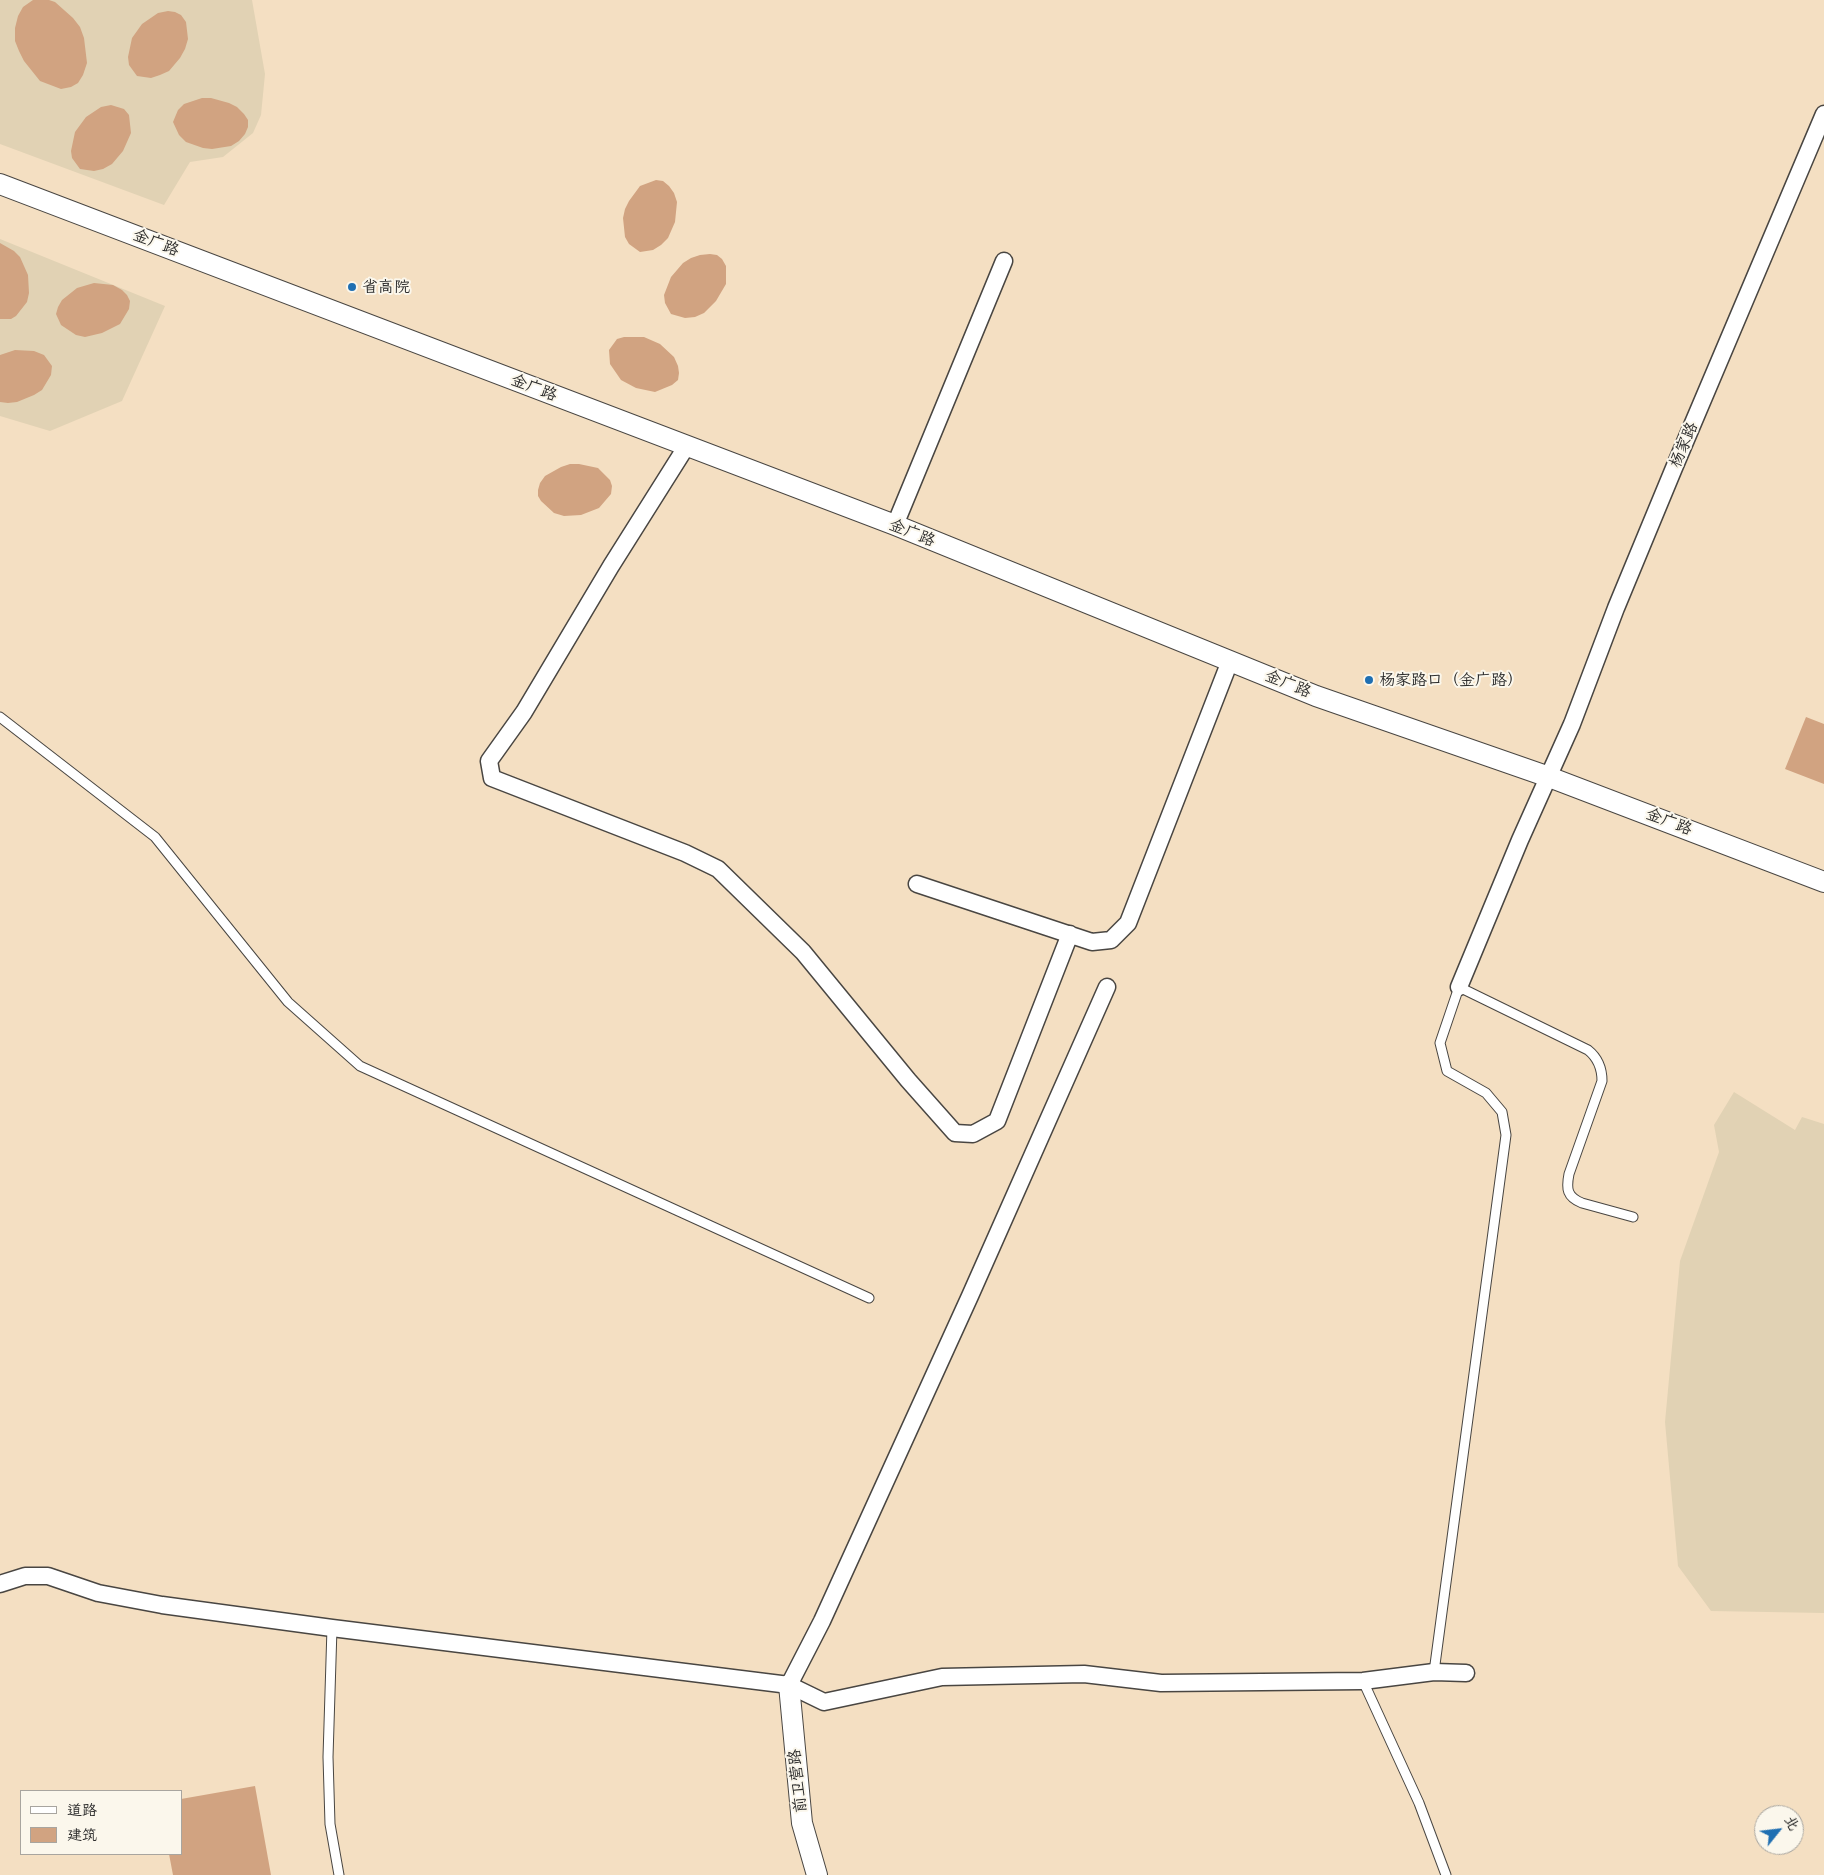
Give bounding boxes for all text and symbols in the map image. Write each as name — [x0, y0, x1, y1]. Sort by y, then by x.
street label: 金广路 — [130, 225, 182, 261]
place label: 省高院 — [362, 277, 410, 297]
marker: 省高院 — [346, 281, 358, 293]
street label: 金广路 — [508, 370, 560, 406]
street label: 杨家路 — [1666, 419, 1702, 471]
street label: 金广路 — [886, 515, 938, 551]
street label: 金广路 — [1262, 666, 1314, 702]
place label: 杨家路口（金广路） — [1379, 670, 1523, 690]
marker: 杨家路口（金广路） — [1363, 674, 1375, 686]
street label: 金广路 — [1643, 804, 1695, 840]
street label: 前卫营路 — [785, 1748, 811, 1814]
legend — [20, 1790, 182, 1855]
text: 道路 — [67, 1801, 97, 1819]
north arrow — [1754, 1805, 1804, 1855]
text: 北 — [1781, 1813, 1803, 1833]
text: 建筑 — [67, 1826, 97, 1844]

